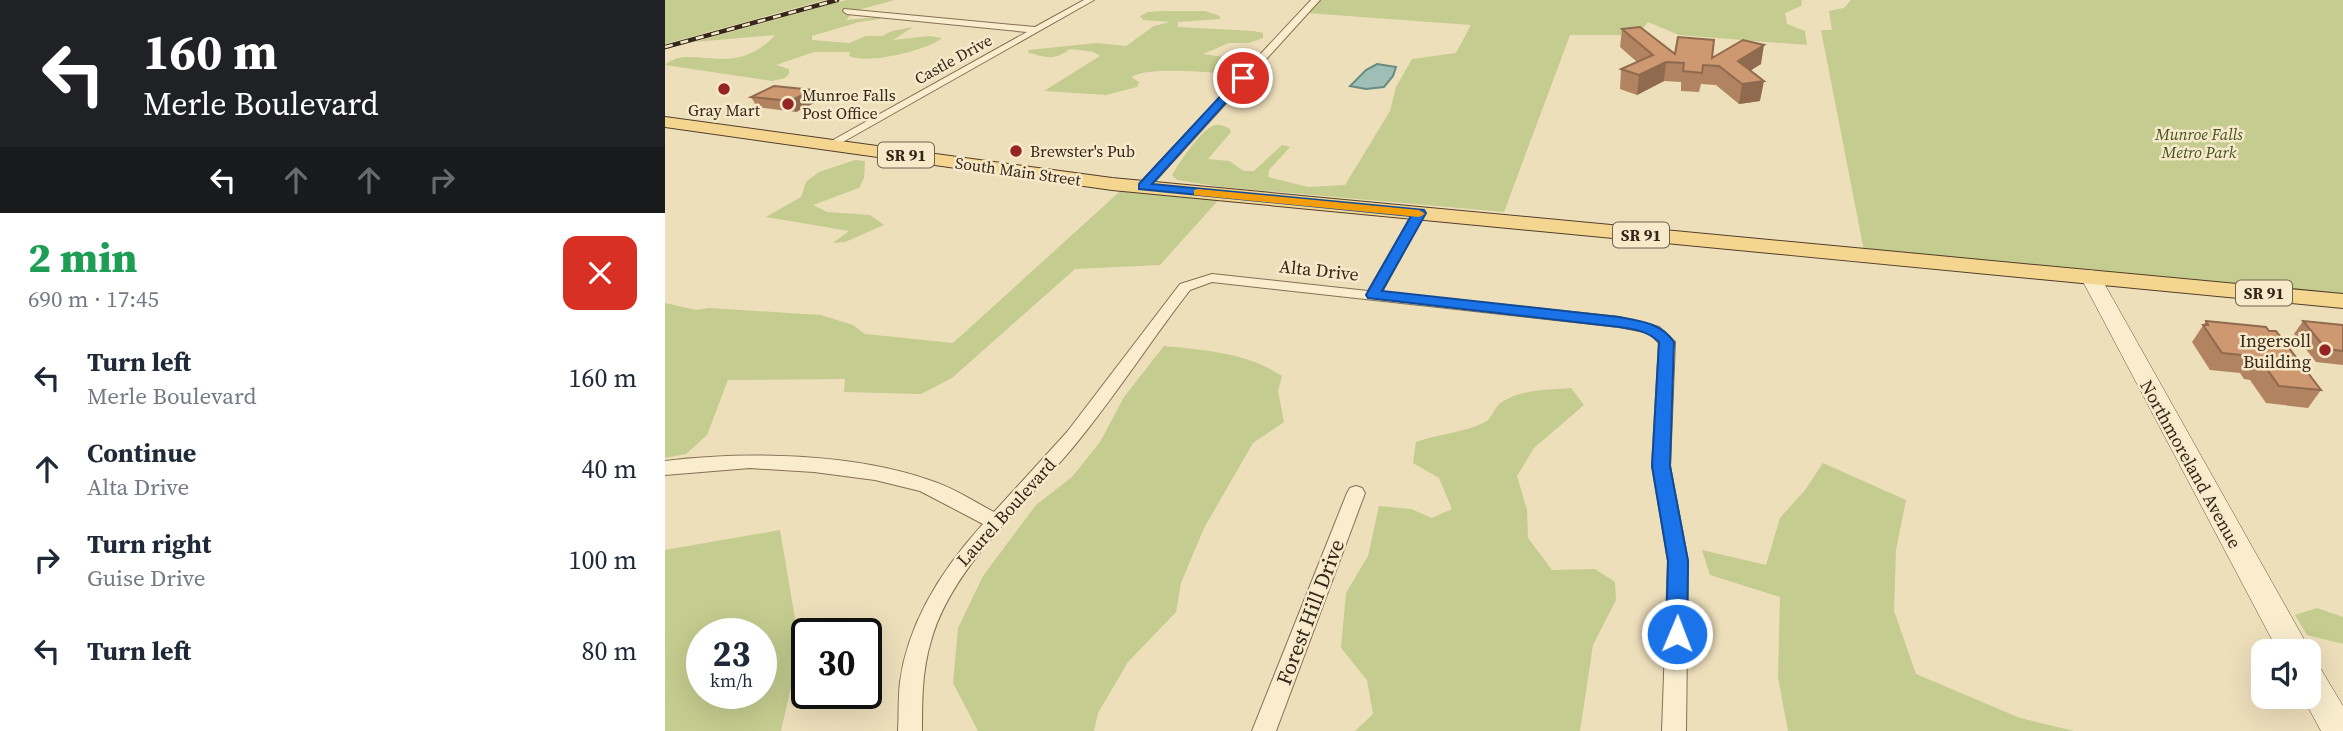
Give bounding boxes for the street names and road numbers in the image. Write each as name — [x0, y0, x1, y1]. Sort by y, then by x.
street label: Castle Drive — [910, 29, 996, 89]
road number: SR 91 — [878, 142, 934, 168]
street label: South Main Street — [954, 151, 1083, 191]
road number: SR 91 — [1613, 222, 1669, 247]
street label: Alta Drive — [1278, 253, 1360, 287]
road number: SR 91 — [2236, 280, 2292, 306]
street label: Northmoreland Avenue — [2134, 375, 2248, 553]
street label: Laurel Boulevard — [951, 452, 1061, 572]
street label: Forest Hill Drive — [1269, 535, 1351, 689]

